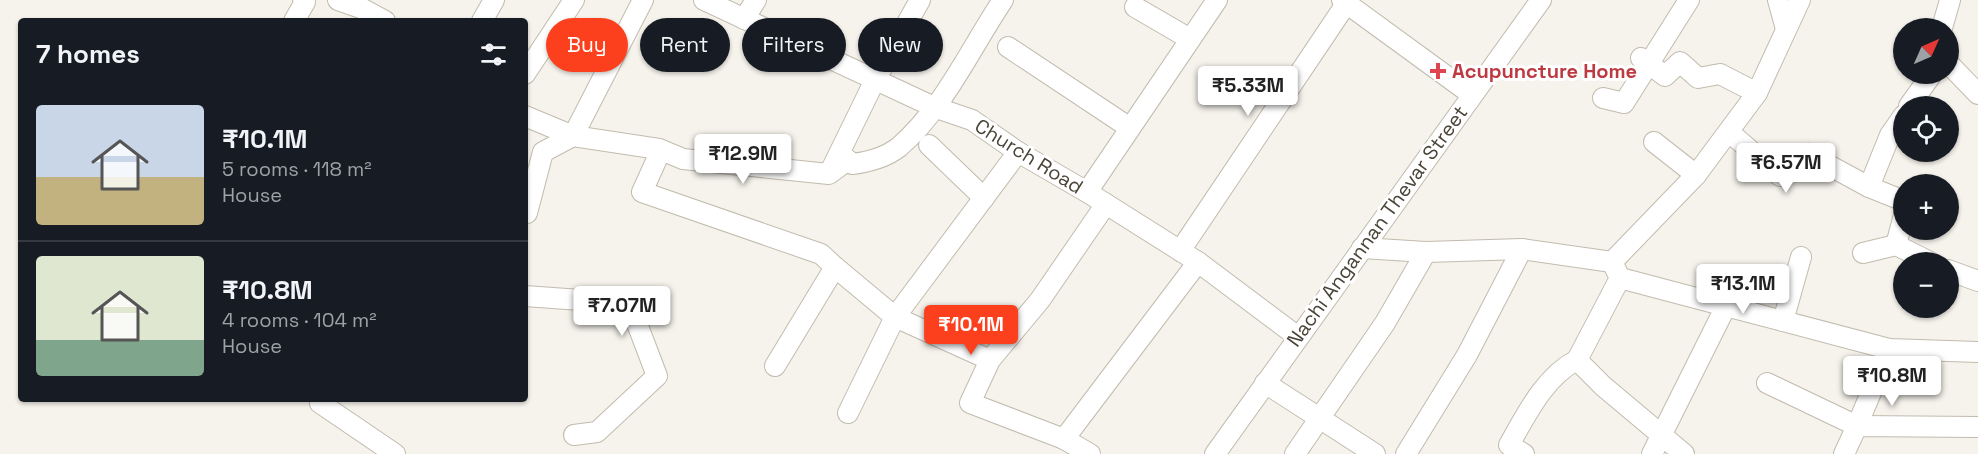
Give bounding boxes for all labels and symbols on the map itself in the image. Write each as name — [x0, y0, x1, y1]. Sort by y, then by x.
north arrow — [1893, 18, 1959, 84]
place label: Acupuncture Home — [1452, 58, 1637, 84]
marker: Acupuncture Home — [1429, 62, 1447, 80]
pin: ₹5.33M — [1199, 66, 1297, 117]
street label: Nachi Angannan Thevar Street — [1281, 100, 1473, 352]
street label: Church Road — [970, 112, 1088, 200]
pin: ₹12.9M — [694, 134, 792, 185]
pin: ₹6.57M — [1737, 143, 1835, 194]
pin: ₹13.1M — [1694, 264, 1792, 315]
pin: ₹7.07M — [573, 286, 671, 337]
pin: ₹10.1M — [922, 305, 1020, 356]
pin: ₹10.8M — [1843, 356, 1941, 407]

